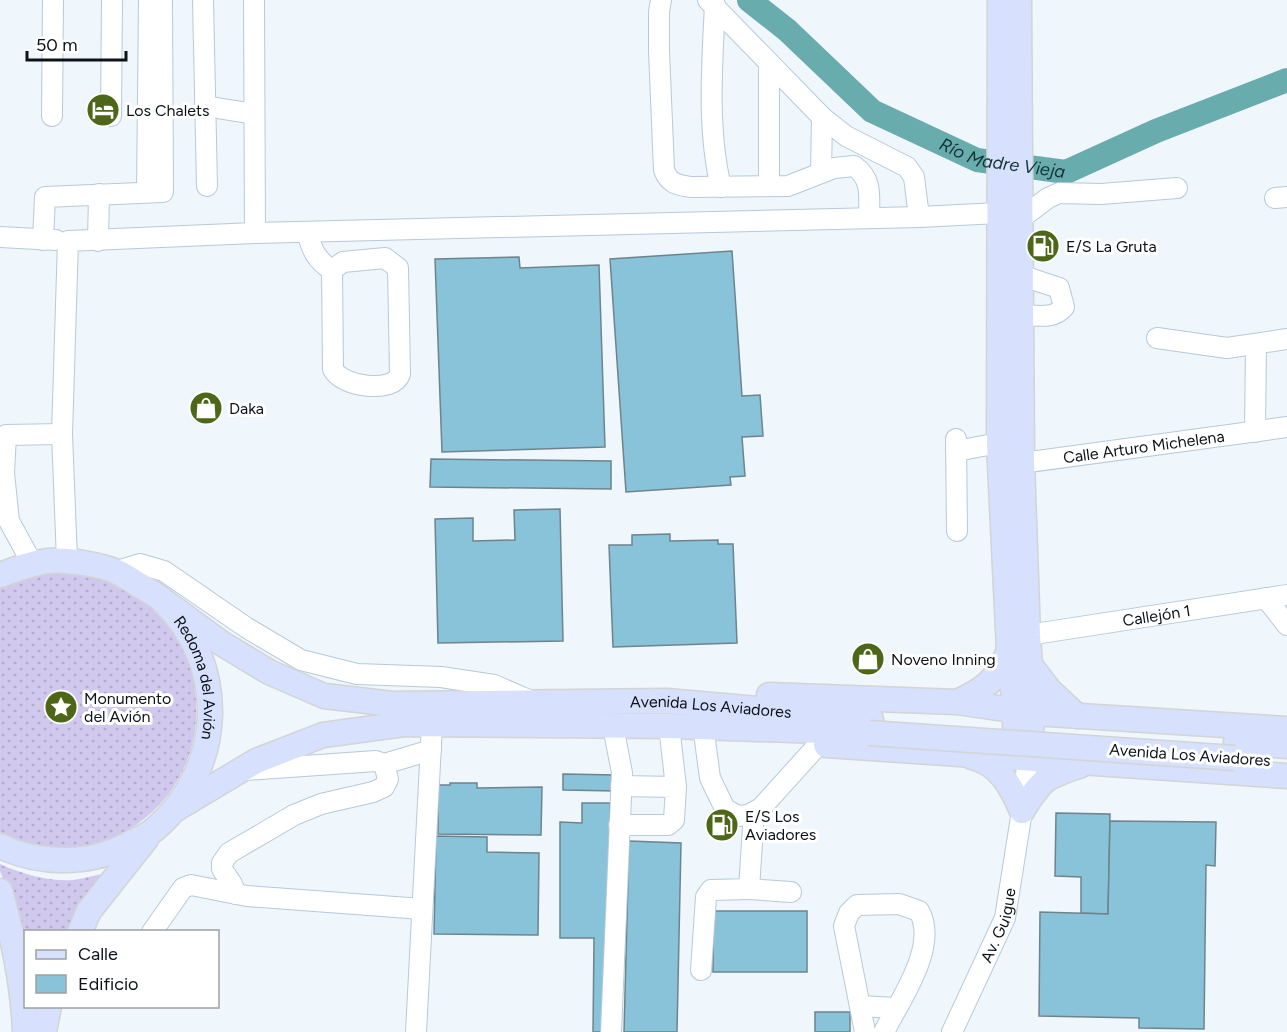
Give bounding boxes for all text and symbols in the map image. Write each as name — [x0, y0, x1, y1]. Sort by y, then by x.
scale bar — [27, 24, 126, 62]
text: 50 m — [36, 34, 78, 56]
hotel icon: Los Chalets — [85, 92, 121, 128]
place label: Los Chalets — [126, 101, 209, 120]
water label: Río Madre Vieja — [936, 133, 1067, 183]
fuel station icon: E/S La Gruta — [1025, 228, 1061, 264]
place label: E/S La Gruta — [1066, 237, 1157, 256]
shop icon: Daka — [188, 390, 224, 426]
place label: Daka — [229, 399, 264, 418]
street label: Calle Arturo Michelena — [1062, 426, 1225, 467]
street label: Callejón 1 — [1121, 601, 1192, 630]
street label: Redoma del Avión — [170, 612, 220, 741]
shop icon: Noveno Inning — [850, 641, 886, 677]
place label: Noveno Inning — [891, 650, 996, 669]
place icon: Monumento del Avión — [43, 689, 79, 725]
place label: Monumento del Avión — [84, 689, 171, 726]
street label: Avenida Los Aviadores — [630, 691, 792, 721]
street label: Avenida Los Aviadores — [1109, 740, 1271, 770]
fuel station icon: E/S Los Aviadores — [704, 807, 740, 843]
place label: E/S Los Aviadores — [745, 807, 816, 844]
street label: Av. Guigue — [976, 886, 1019, 965]
legend — [24, 930, 219, 1008]
text: Calle — [78, 943, 118, 965]
text: Edificio — [78, 973, 139, 995]

